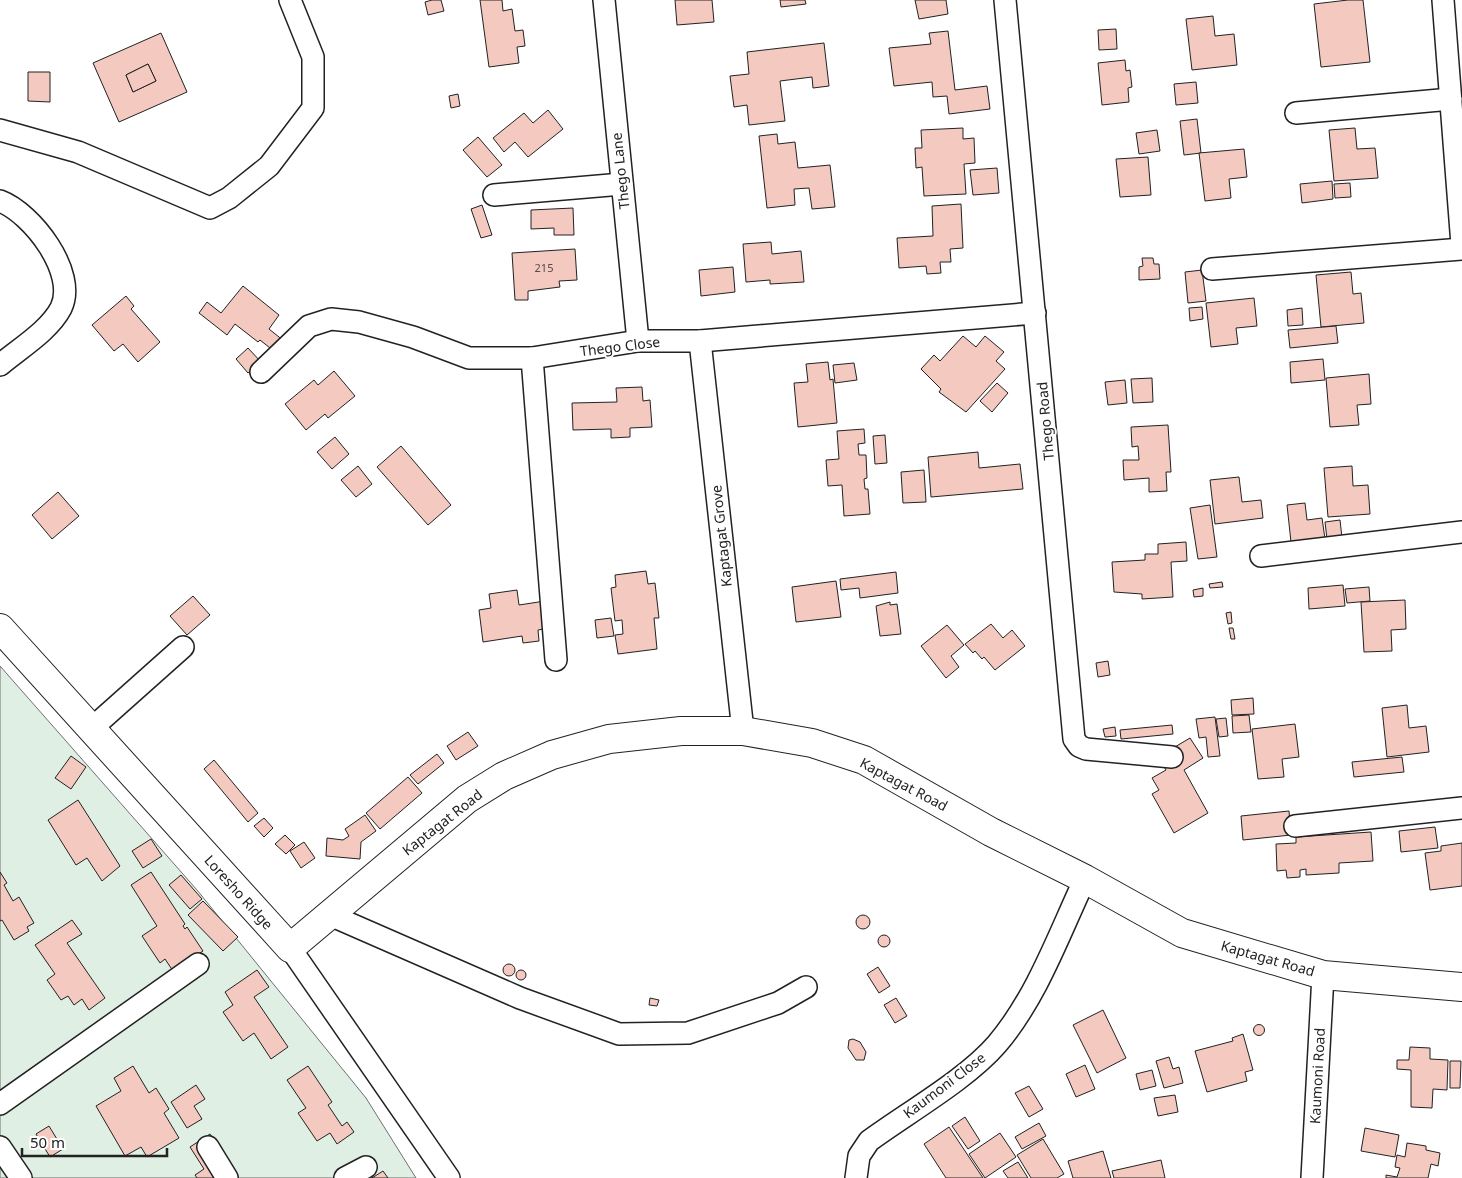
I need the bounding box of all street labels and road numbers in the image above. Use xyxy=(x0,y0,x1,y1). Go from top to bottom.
street label: Thego Lane xyxy=(607,132,633,210)
street label: Thego Close xyxy=(579,332,661,360)
street label: Thego Road xyxy=(1032,381,1058,461)
street label: Kaptagat Grove xyxy=(706,484,736,588)
street label: Kaptagat Road xyxy=(857,753,951,815)
street label: Kaptagat Road xyxy=(398,785,486,859)
street label: Loresho Ridge xyxy=(200,851,278,933)
street label: Kaptagat Road xyxy=(1219,936,1317,980)
street label: Kaumoni Road xyxy=(1305,1027,1329,1125)
street label: Kaumoni Close xyxy=(899,1048,989,1122)

